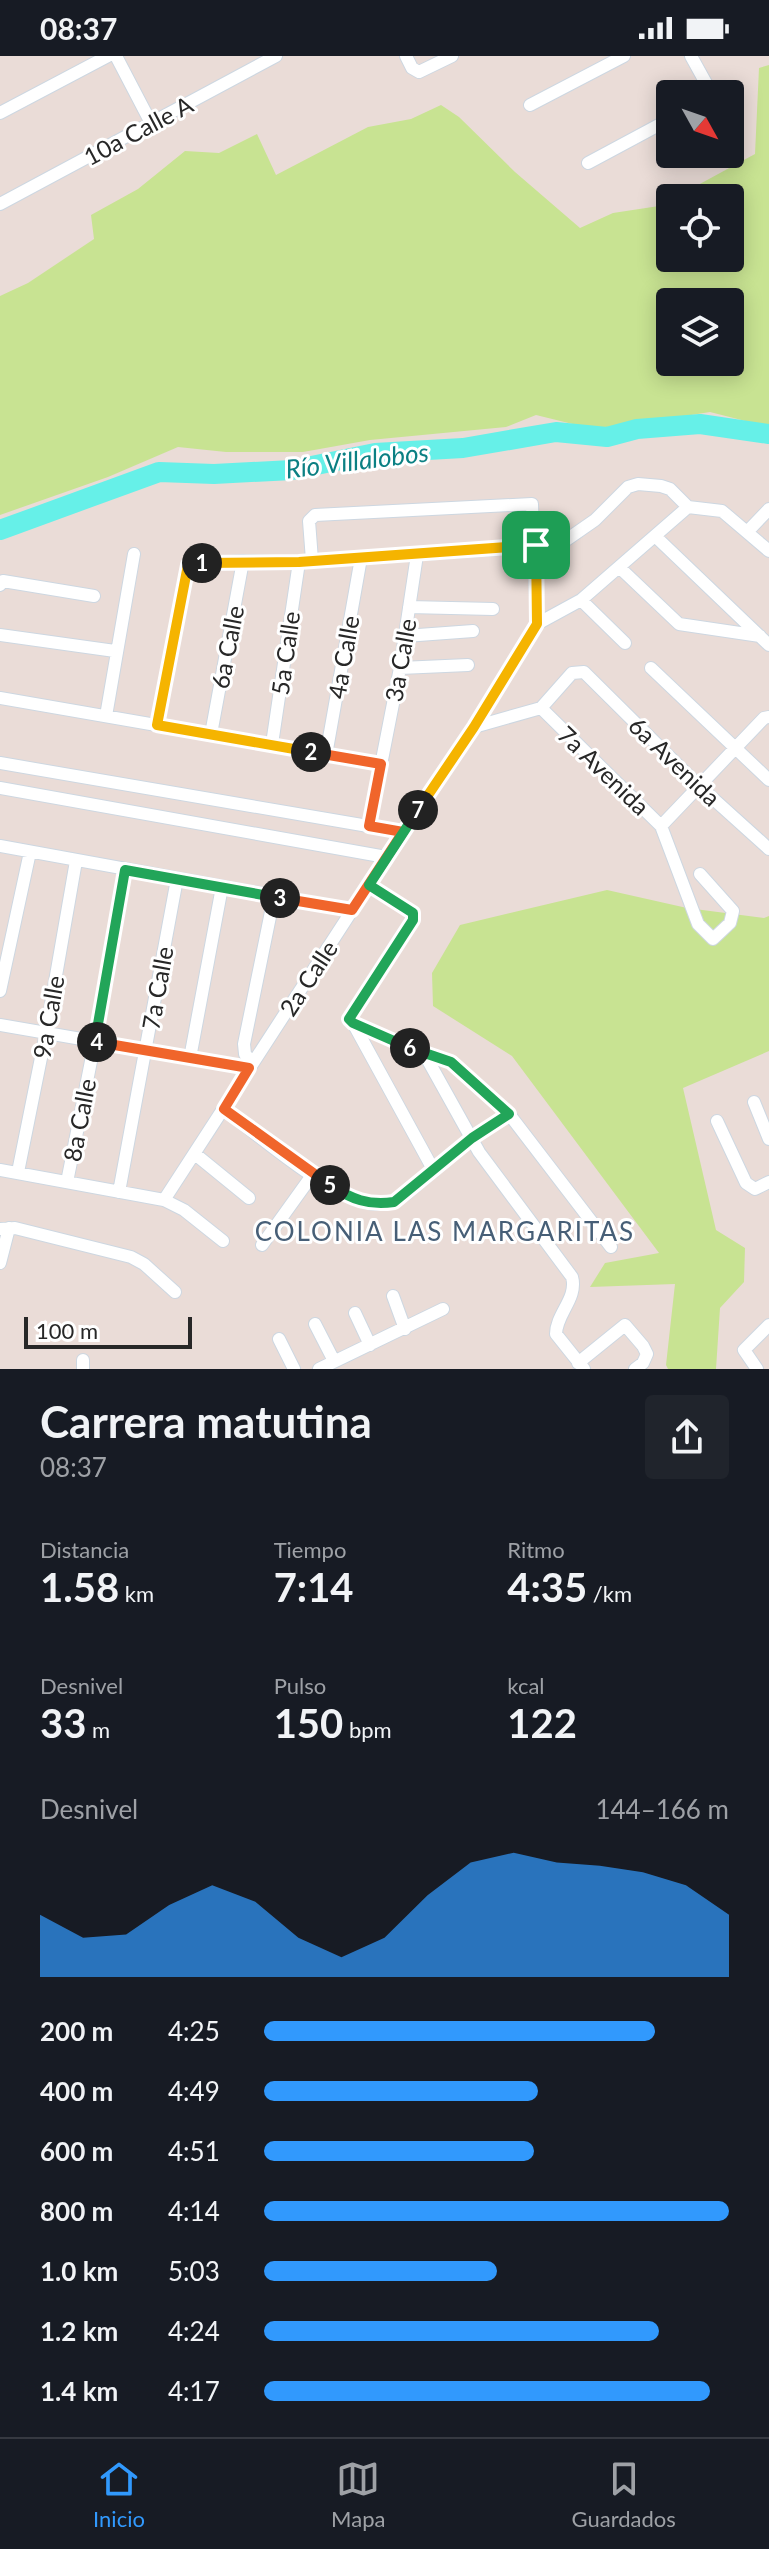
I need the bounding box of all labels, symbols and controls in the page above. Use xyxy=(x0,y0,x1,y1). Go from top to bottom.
text: 08:37 xyxy=(40,10,117,46)
north arrow xyxy=(656,80,744,168)
map controls xyxy=(656,80,744,376)
street label: 10a Calle A xyxy=(78,89,198,171)
button: locate xyxy=(656,184,744,272)
button: layers xyxy=(656,288,744,376)
water label: Río Villalobos xyxy=(284,435,430,485)
pin xyxy=(502,511,570,579)
icon: arrive xyxy=(514,523,558,567)
pin: 1 xyxy=(182,543,222,583)
text: 1 xyxy=(196,549,208,576)
street label: 6a Calle xyxy=(205,603,249,691)
street label: 5a Calle xyxy=(265,609,305,697)
street label: 4a Calle xyxy=(321,613,365,701)
street label: 3a Calle xyxy=(378,616,422,704)
street label: 6a Avenida xyxy=(623,710,727,812)
street label: 7a Avenida xyxy=(552,719,656,821)
pin: 2 xyxy=(291,732,331,772)
text: 2 xyxy=(305,738,317,765)
pin: 7 xyxy=(398,790,438,830)
text: 7 xyxy=(412,796,424,823)
pin: 3 xyxy=(260,878,300,918)
text: 3 xyxy=(274,884,286,911)
street label: 2a Calle xyxy=(273,935,343,1021)
street label: 7a Calle xyxy=(135,944,179,1032)
street label: 9a Calle xyxy=(26,973,70,1061)
pin: 4 xyxy=(77,1022,117,1062)
text: 4 xyxy=(91,1028,103,1055)
pin: 6 xyxy=(390,1028,430,1068)
text: 6 xyxy=(404,1034,416,1061)
street label: 8a Calle xyxy=(57,1076,101,1164)
pin: 5 xyxy=(310,1165,350,1205)
text: 5 xyxy=(324,1171,336,1198)
district label: COLONIA LAS MARGARITAS xyxy=(255,1215,635,1247)
scale bar xyxy=(24,1313,192,1349)
text: 100 m xyxy=(36,1317,98,1344)
text: Carrera matutina xyxy=(40,1395,372,1447)
button: share xyxy=(645,1395,729,1479)
text: 08:37 xyxy=(40,1451,107,1483)
text: Distancia xyxy=(40,1536,129,1563)
text: Tiempo xyxy=(274,1536,346,1563)
text: Ritmo xyxy=(507,1536,565,1563)
text: 1.58 xyxy=(40,1563,119,1611)
text: 7:14 xyxy=(274,1563,354,1611)
text: 4:35 xyxy=(507,1563,587,1611)
text: km xyxy=(119,1580,154,1607)
text: /km xyxy=(587,1580,632,1607)
text: Desnivel xyxy=(40,1672,123,1699)
text: Pulso xyxy=(274,1672,326,1699)
text: kcal xyxy=(507,1672,545,1699)
text: 33 xyxy=(40,1699,86,1747)
text: 150 xyxy=(274,1699,343,1747)
text: 122 xyxy=(507,1699,577,1747)
text: m xyxy=(86,1716,110,1743)
text: bpm xyxy=(343,1716,392,1743)
text: Desnivel xyxy=(40,1793,138,1825)
text: 144–166 m xyxy=(595,1793,729,1825)
text: 200 m xyxy=(40,2015,113,2047)
text: 4:25 xyxy=(168,2015,220,2047)
text: 400 m xyxy=(40,2075,113,2107)
text: 4:49 xyxy=(168,2075,220,2107)
text: 600 m xyxy=(40,2135,113,2167)
text: 4:51 xyxy=(168,2135,220,2167)
text: 800 m xyxy=(40,2195,113,2227)
text: 4:14 xyxy=(168,2195,220,2227)
text: 1.0 km xyxy=(40,2255,118,2287)
text: 5:03 xyxy=(168,2255,220,2287)
text: 1.2 km xyxy=(40,2315,118,2347)
text: 4:24 xyxy=(168,2315,220,2347)
text: 1.4 km xyxy=(40,2375,118,2407)
text: 4:17 xyxy=(168,2375,220,2407)
tab: Inicio xyxy=(93,2457,145,2532)
tab: Mapa xyxy=(331,2457,385,2532)
tab: Guardados xyxy=(572,2457,676,2532)

